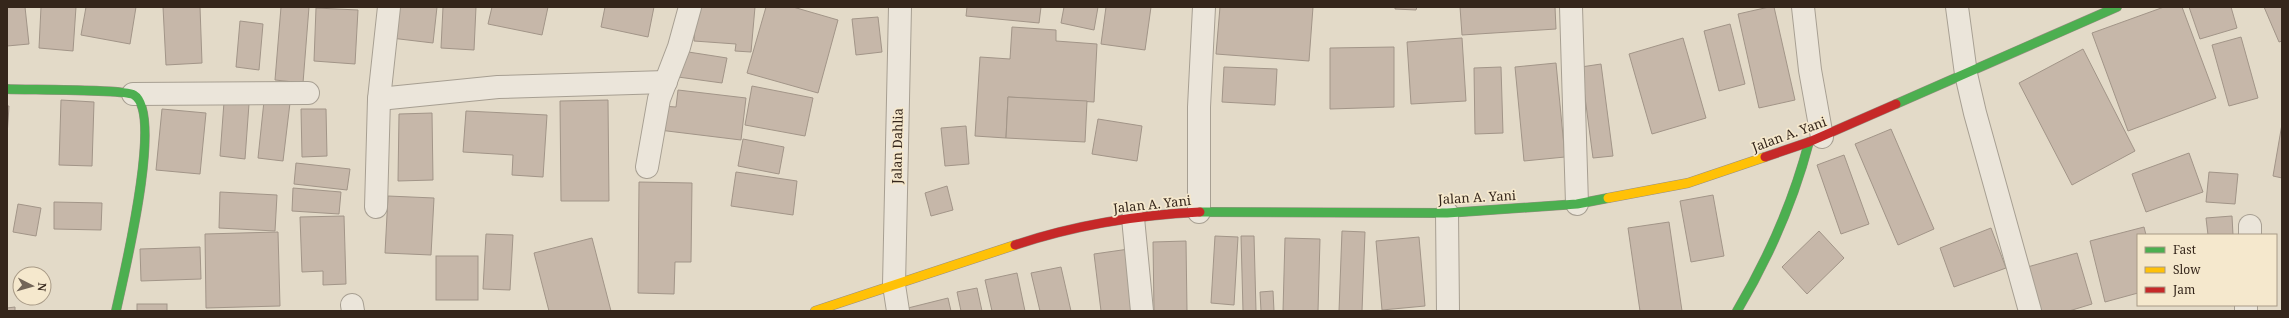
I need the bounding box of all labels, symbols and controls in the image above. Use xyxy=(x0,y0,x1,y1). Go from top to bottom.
street label: Jalan Dahlia xyxy=(887,108,907,185)
street label: Jalan A. Yani xyxy=(1748,112,1829,156)
street label: Jalan A. Yani xyxy=(1437,186,1516,208)
street label: Jalan A. Yani xyxy=(1111,191,1192,217)
legend xyxy=(2137,234,2277,306)
text: Fast xyxy=(2173,241,2196,258)
text: Slow xyxy=(2173,261,2201,278)
north arrow xyxy=(12,266,52,306)
text: Jam xyxy=(2172,281,2195,298)
text: N xyxy=(34,282,50,293)

